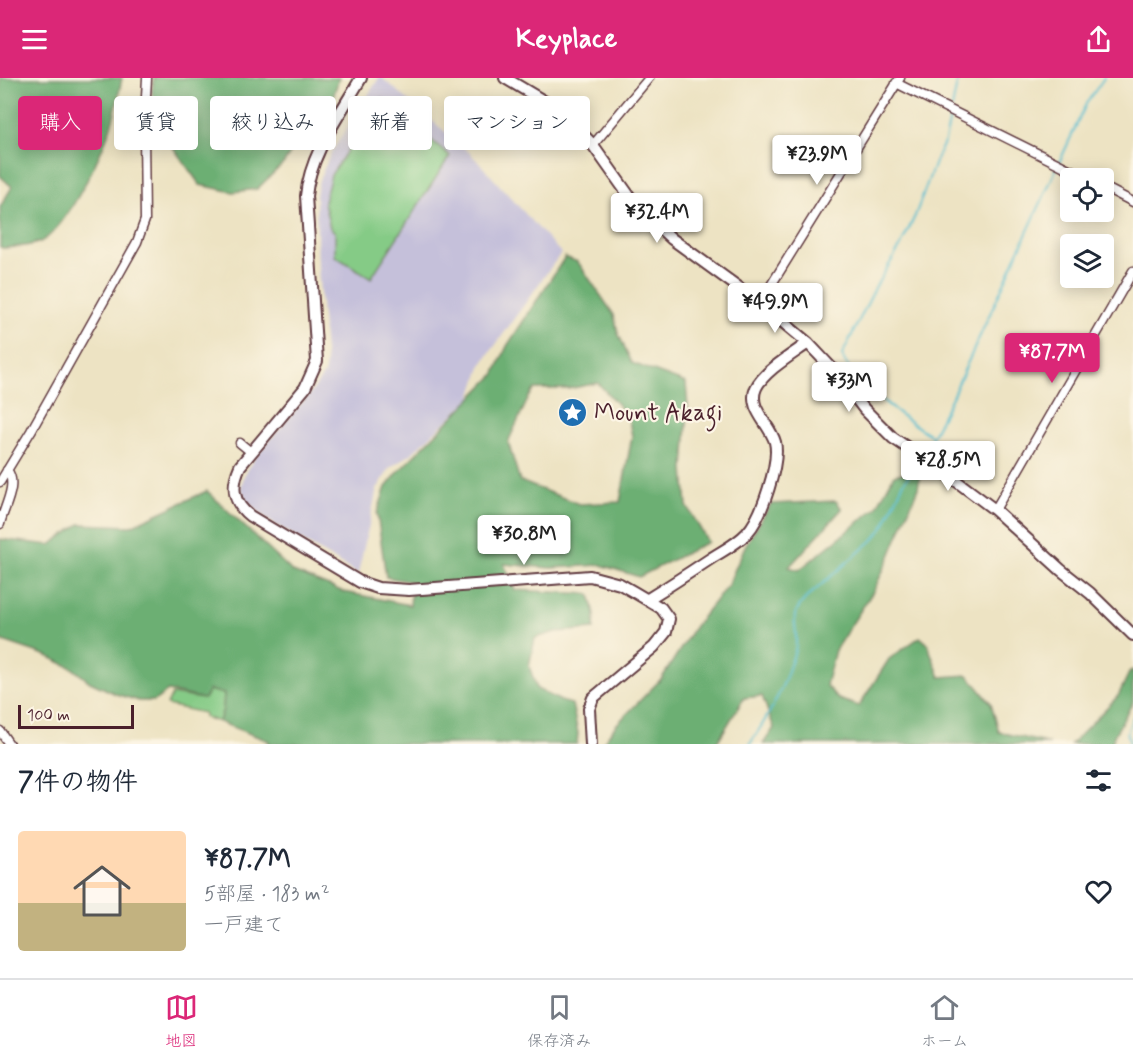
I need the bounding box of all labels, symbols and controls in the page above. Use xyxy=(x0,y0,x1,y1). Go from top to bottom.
text: Keyplace xyxy=(516,22,617,57)
icon: menu xyxy=(18,23,51,56)
icon: share xyxy=(1082,23,1115,56)
chip: 購入 xyxy=(18,96,102,150)
chip: 賃貸 xyxy=(114,96,198,150)
chip: 絞り込み xyxy=(210,96,336,150)
chip: 新着 xyxy=(348,96,432,150)
chip: マンション xyxy=(444,96,590,150)
pin: ¥23.9M xyxy=(768,135,866,186)
text: ¥23.9M xyxy=(786,141,848,168)
map controls xyxy=(1060,168,1114,288)
button: locate xyxy=(1060,168,1114,222)
pin: ¥32.4M xyxy=(608,193,706,244)
text: ¥32.4M xyxy=(625,199,689,226)
button: layers xyxy=(1060,234,1114,288)
pin: ¥49.9M xyxy=(726,283,824,334)
text: ¥49.9M xyxy=(742,289,808,316)
pin: ¥87.7M xyxy=(1003,333,1101,384)
text: ¥87.7M xyxy=(1019,339,1085,366)
pin: ¥33M xyxy=(813,362,885,413)
text: ¥33M xyxy=(826,368,872,395)
place icon: Mount Akagi xyxy=(557,396,589,428)
place label: Mount Akagi xyxy=(594,398,722,432)
pin: ¥28.5M xyxy=(899,441,997,492)
text: ¥28.5M xyxy=(915,447,981,474)
pin: ¥30.8M xyxy=(475,515,573,566)
text: ¥30.8M xyxy=(492,521,557,548)
scale bar xyxy=(18,702,134,730)
text: 100 m xyxy=(27,705,70,726)
icon: filters xyxy=(1082,764,1115,797)
text: 7件の物件 xyxy=(18,766,138,800)
text: ¥87.7M xyxy=(204,843,291,877)
icon: home xyxy=(66,855,138,927)
icon: heart xyxy=(1082,875,1115,908)
text: 5部屋 · 183 m² xyxy=(204,881,330,908)
text: 一戸建て xyxy=(204,912,284,939)
tab: 地図 xyxy=(165,991,198,1052)
tab: 保存済み xyxy=(527,991,591,1052)
tab: ホーム xyxy=(921,991,968,1052)

